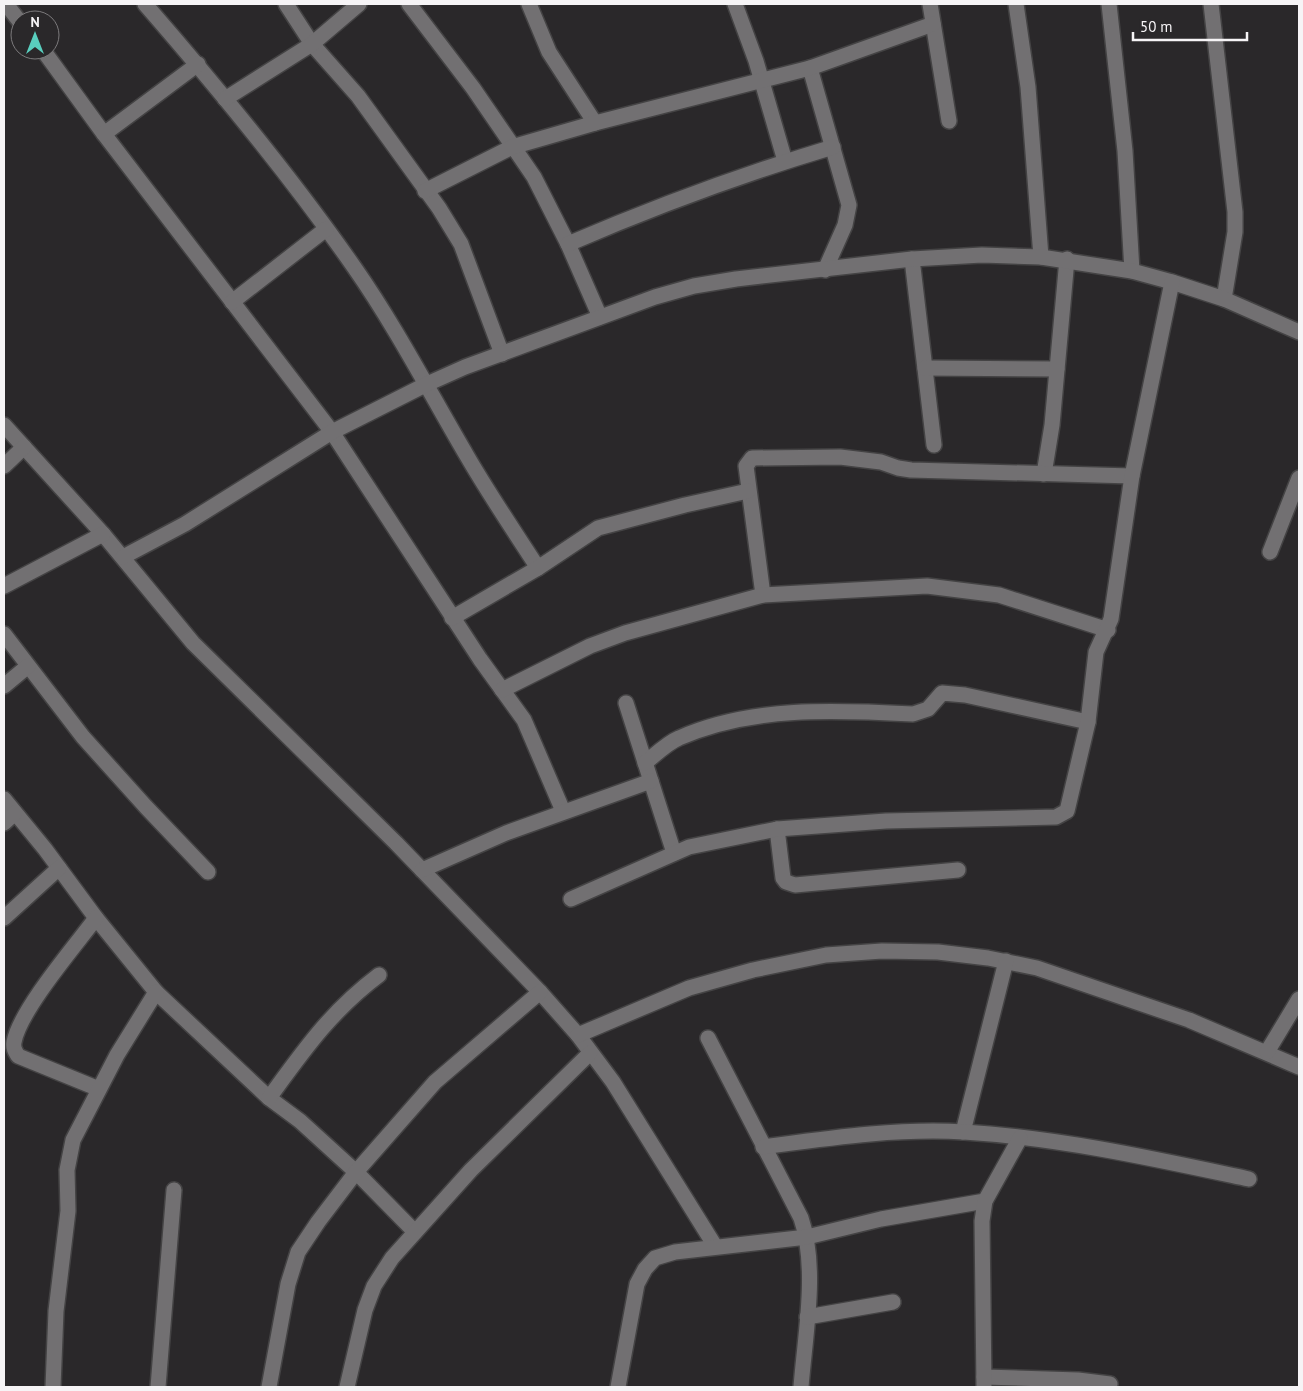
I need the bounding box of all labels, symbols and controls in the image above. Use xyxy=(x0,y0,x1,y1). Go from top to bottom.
north arrow xyxy=(10,10,60,60)
scale bar xyxy=(1133,10,1247,42)
text: N xyxy=(30,13,40,31)
text: 50 m xyxy=(1140,17,1173,36)

